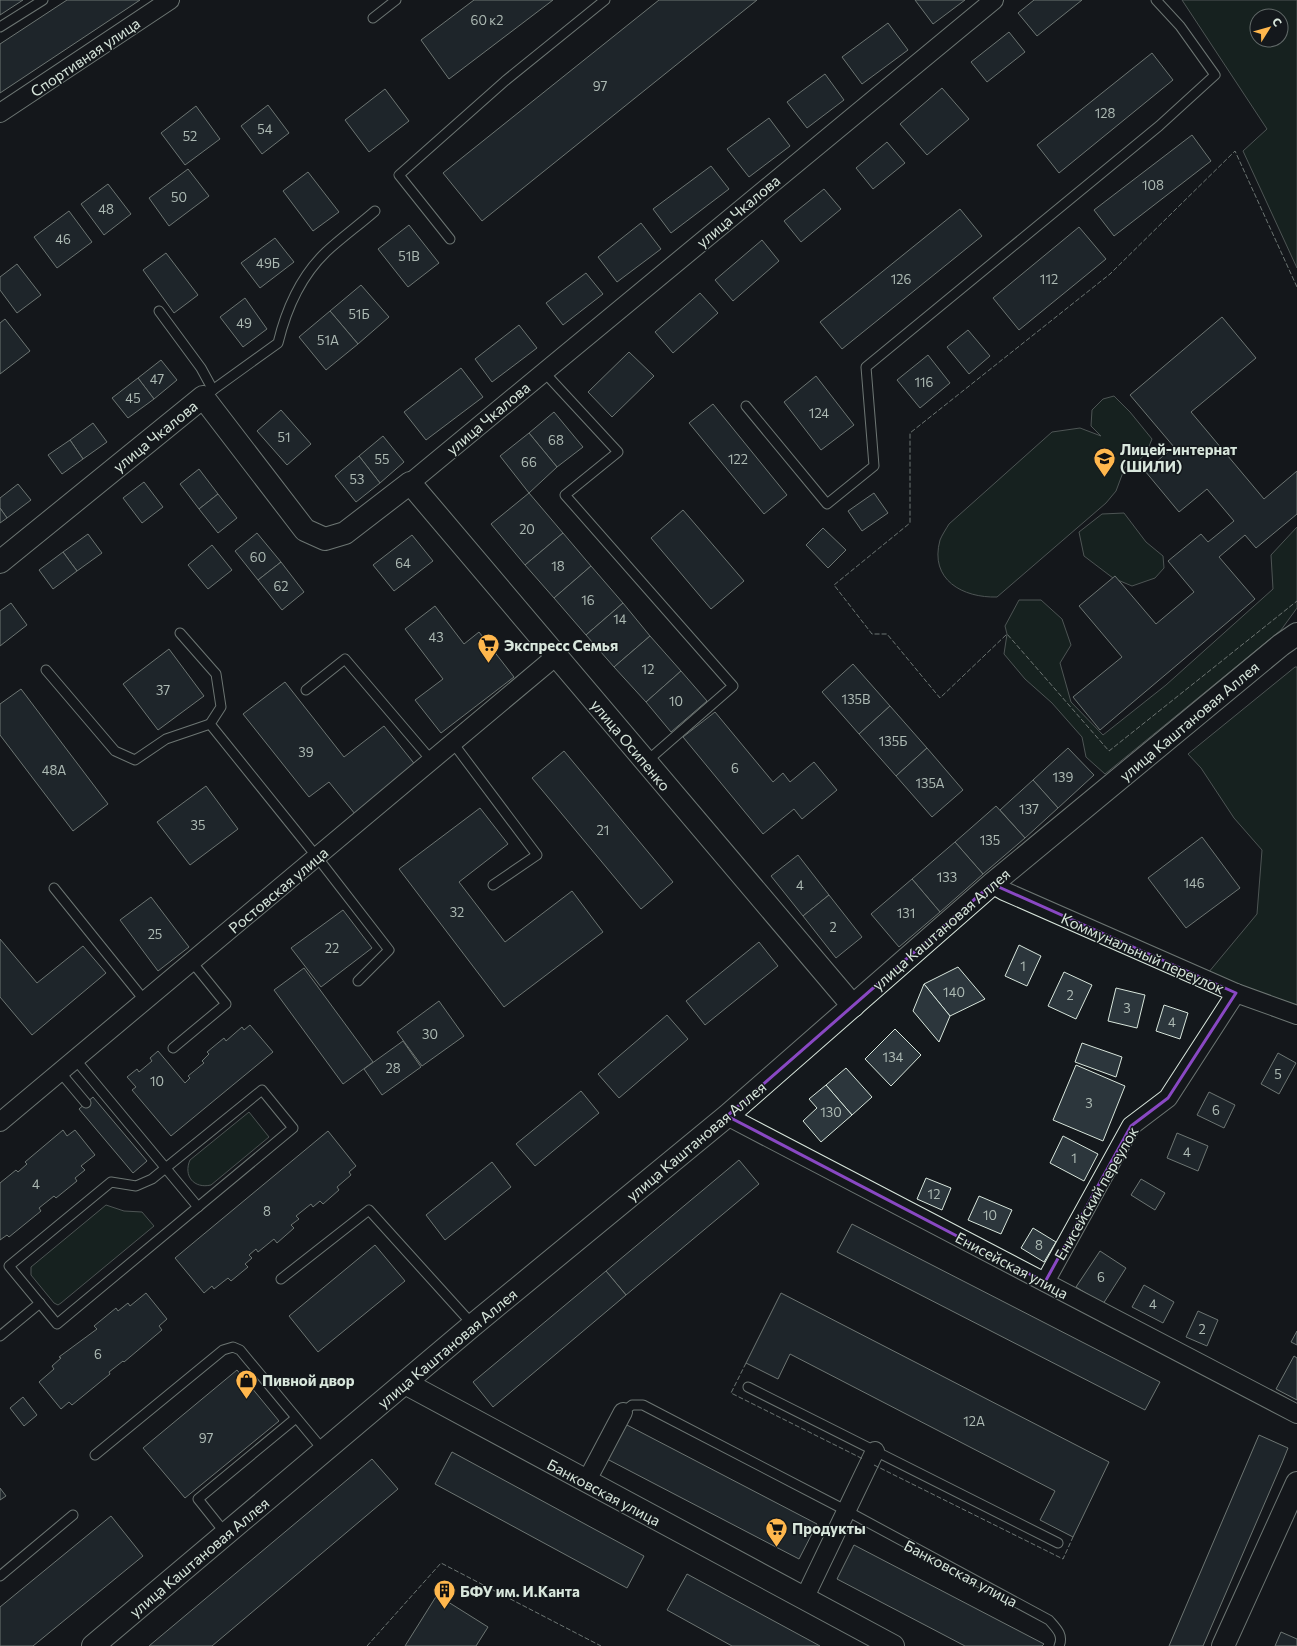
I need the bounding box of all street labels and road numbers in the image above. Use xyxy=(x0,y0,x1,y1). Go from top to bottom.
street label: Спортивная улица xyxy=(27,14,143,100)
street label: улица Чкалова xyxy=(693,171,783,251)
street label: улица Чкалова xyxy=(443,378,533,458)
street label: улица Чкалова xyxy=(109,397,201,475)
street label: улица Каштановая Аллея xyxy=(1116,657,1262,785)
street label: улица Осипенко xyxy=(588,696,674,794)
street label: Ростовская улица xyxy=(225,843,331,937)
street label: улица Каштановая Аллея xyxy=(868,864,1014,994)
street label: Коммунальный переулок xyxy=(1059,909,1227,997)
street label: улица Каштановая Аллея xyxy=(623,1077,769,1205)
street label: Енисейский переулок xyxy=(1050,1123,1142,1263)
street label: Енисейская улица xyxy=(953,1228,1071,1302)
street label: улица Каштановая Аллея xyxy=(374,1284,520,1412)
street label: Банковская улица xyxy=(544,1455,664,1529)
street label: улица Каштановая Аллея xyxy=(126,1493,272,1621)
street label: Банковская улица xyxy=(901,1536,1021,1610)

